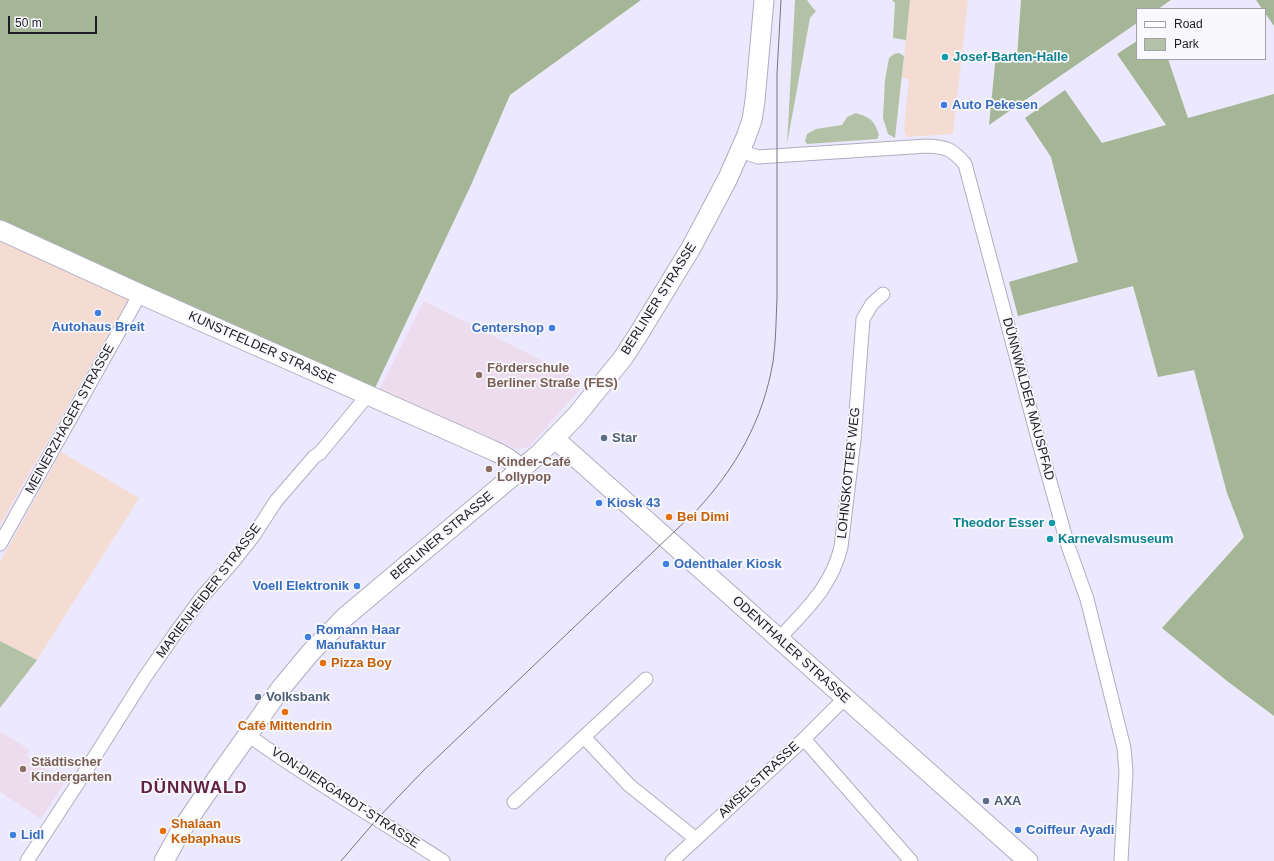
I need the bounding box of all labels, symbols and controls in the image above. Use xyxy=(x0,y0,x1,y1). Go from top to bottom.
scale bar xyxy=(10,8,99,34)
legend xyxy=(1136,8,1266,60)
text: 50 m xyxy=(15,16,42,30)
text: Road xyxy=(1174,17,1203,31)
text: Park xyxy=(1174,37,1199,51)
place label: Josef-Barten-Halle xyxy=(953,49,1068,65)
marker: Josef-Barten-Halle xyxy=(940,52,950,62)
place label: Auto Pekesen xyxy=(952,97,1038,113)
marker: Auto Pekesen xyxy=(939,100,949,110)
street label: BERLINER STRASSE xyxy=(618,240,700,358)
marker: Autohaus Breit xyxy=(93,308,103,318)
street label: KUNSTFELDER STRASSE xyxy=(186,308,338,388)
street label: DÜNNWALDER MAUSPFAD xyxy=(999,316,1057,482)
place label: Autohaus Breit xyxy=(51,319,145,335)
place label: Centershop xyxy=(472,320,544,336)
marker: Centershop xyxy=(547,323,557,333)
street label: MEINERZHAGER STRASSE xyxy=(22,341,118,497)
place label: Förderschule Berliner Straße (FES) xyxy=(487,360,618,391)
marker: Förderschule Berliner Straße (FES) xyxy=(474,370,484,380)
street label: LOHNSKOTTER WEG xyxy=(834,406,864,540)
place label: Star xyxy=(612,430,637,446)
marker: Star xyxy=(599,433,609,443)
place label: Kinder-Café Lollypop xyxy=(497,454,571,485)
marker: Kinder-Café Lollypop xyxy=(484,464,494,474)
street label: BERLINER STRASSE xyxy=(387,488,497,584)
place label: Kiosk 43 xyxy=(607,495,660,511)
marker: Kiosk 43 xyxy=(594,498,604,508)
place label: Bei Dimi xyxy=(677,509,729,525)
marker: Bei Dimi xyxy=(664,512,674,522)
place label: Theodor Esser xyxy=(953,515,1044,531)
marker: Theodor Esser xyxy=(1047,518,1057,528)
street label: MARIENHEIDER STRASSE xyxy=(153,521,265,661)
place label: Karnevalsmuseum xyxy=(1058,531,1174,547)
marker: Karnevalsmuseum xyxy=(1045,534,1055,544)
place label: Odenthaler Kiosk xyxy=(674,556,782,572)
marker: Odenthaler Kiosk xyxy=(661,559,671,569)
place label: Voell Elektronik xyxy=(252,578,349,594)
marker: Voell Elektronik xyxy=(352,581,362,591)
street label: ODENTHALER STRASSE xyxy=(729,593,853,707)
place label: Romann Haar Manufaktur xyxy=(316,622,401,653)
marker: Romann Haar Manufaktur xyxy=(303,632,313,642)
place label: Pizza Boy xyxy=(331,655,392,671)
marker: Pizza Boy xyxy=(318,658,328,668)
place label: Volksbank xyxy=(266,689,330,705)
marker: Volksbank xyxy=(253,692,263,702)
marker: Café Mittendrin xyxy=(280,707,290,717)
place label: Café Mittendrin xyxy=(238,718,332,734)
street label: AMSELSTRASSE xyxy=(715,739,803,821)
street label: VON-DIERGARDT-STRASSE xyxy=(268,744,422,852)
place label: Städtischer Kindergarten xyxy=(31,754,112,785)
marker: Städtischer Kindergarten xyxy=(18,764,28,774)
district label: DÜNNWALD xyxy=(140,778,248,798)
place label: AXA xyxy=(994,793,1021,809)
marker: AXA xyxy=(981,796,991,806)
place label: Shalaan Kebaphaus xyxy=(171,816,241,847)
place label: Coiffeur Ayadi xyxy=(1026,822,1114,838)
marker: Coiffeur Ayadi xyxy=(1013,825,1023,835)
marker: Shalaan Kebaphaus xyxy=(158,826,168,836)
place label: Lidl xyxy=(21,827,44,843)
marker: Lidl xyxy=(8,830,18,840)

